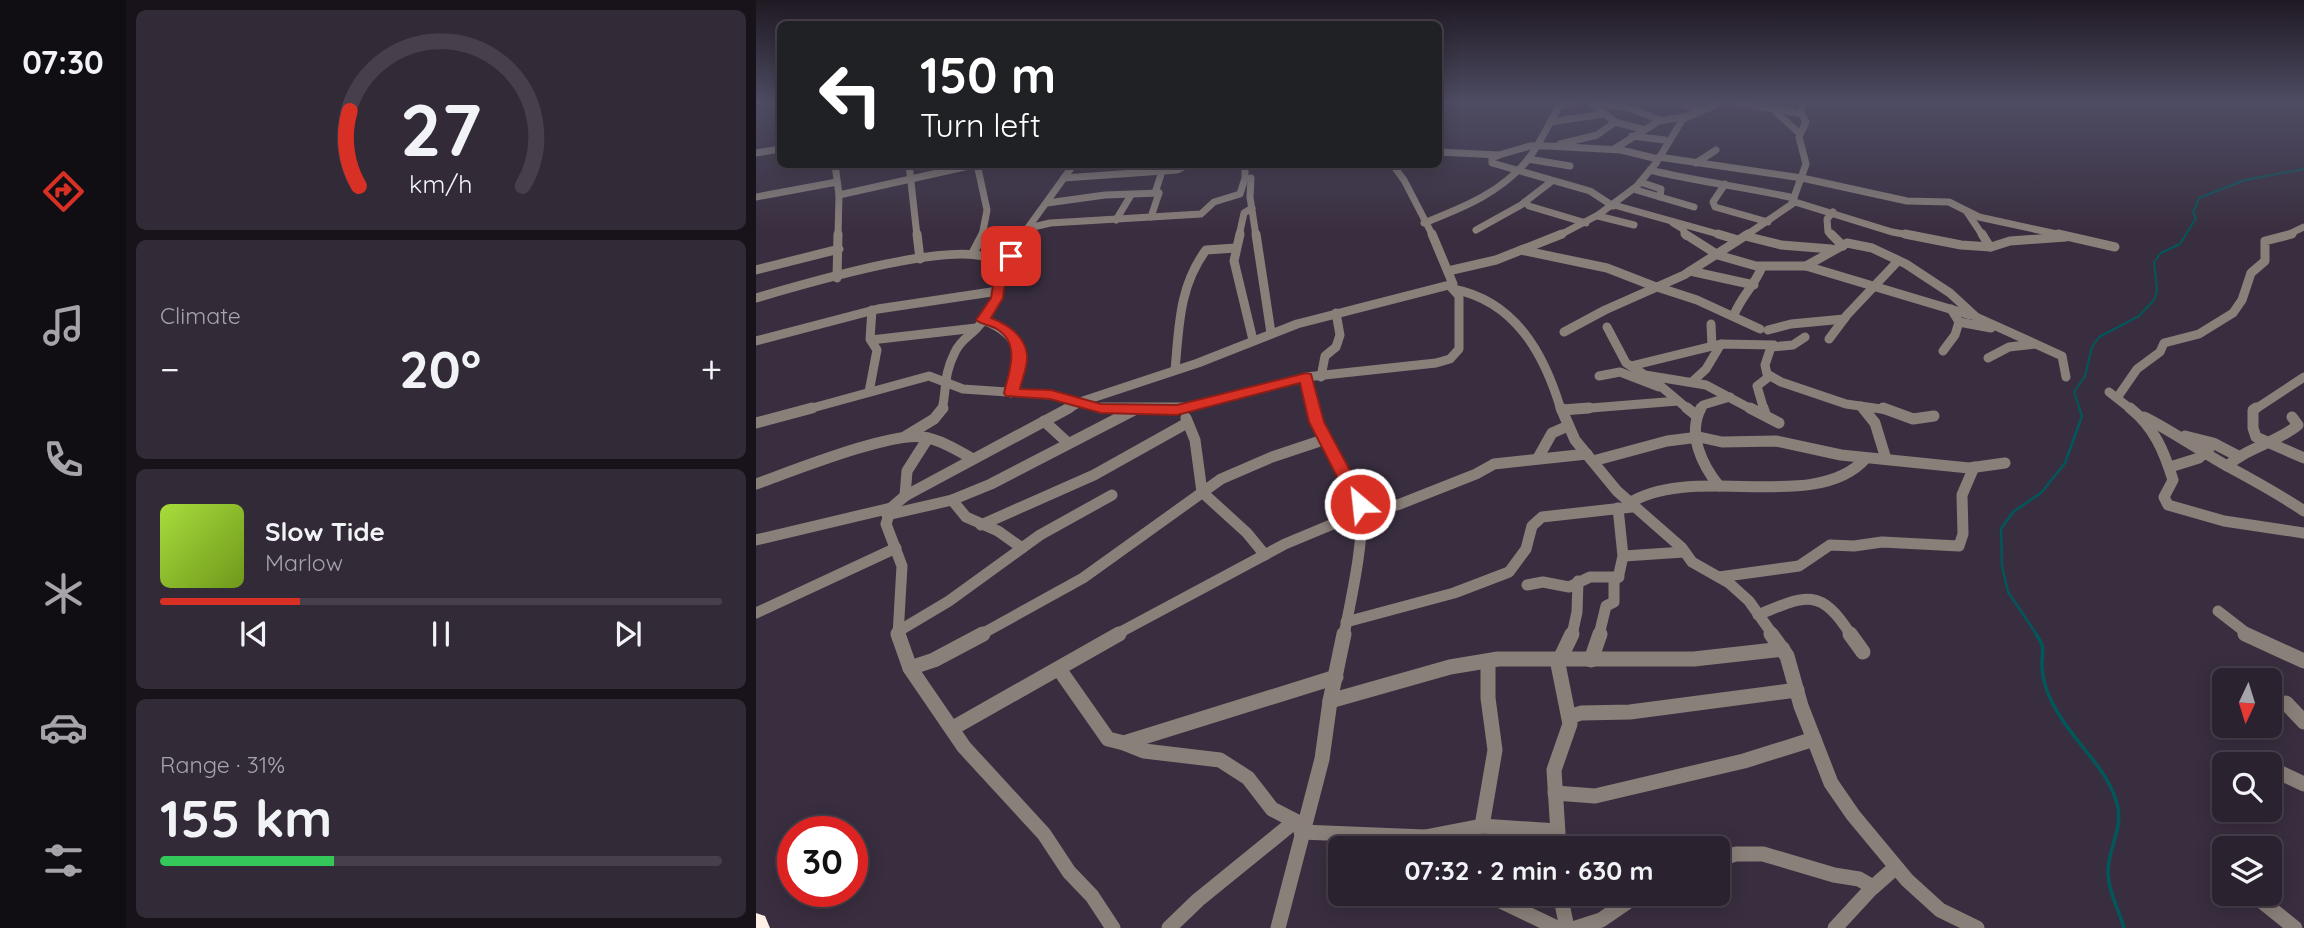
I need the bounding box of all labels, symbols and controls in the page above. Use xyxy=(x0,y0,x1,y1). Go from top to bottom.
text: 07:30 xyxy=(22,42,104,82)
text: 150 m xyxy=(920,44,1056,105)
icon: left xyxy=(805,49,896,140)
text: 27 xyxy=(400,83,482,174)
text: Turn left xyxy=(920,105,1041,145)
icon: directions xyxy=(39,167,88,216)
text: km/h xyxy=(409,168,473,199)
pin xyxy=(981,226,1041,286)
icon: arrive xyxy=(992,237,1030,275)
icon: music xyxy=(39,301,88,350)
text: Climate xyxy=(160,301,241,330)
text: 20° xyxy=(399,336,481,401)
text: − xyxy=(160,345,180,393)
text: + xyxy=(701,345,722,393)
icon: phone xyxy=(39,435,88,484)
position arrow xyxy=(1323,467,1397,541)
text: Slow Tide xyxy=(265,515,385,548)
text: Marlow xyxy=(265,548,343,577)
icon: climate xyxy=(39,569,88,618)
icon: previous xyxy=(235,615,273,653)
icon: pause xyxy=(422,615,460,653)
icon: next xyxy=(609,615,647,653)
north arrow xyxy=(2212,668,2282,738)
map controls xyxy=(2212,668,2282,906)
icon: car xyxy=(39,703,88,752)
text: Range · 31% xyxy=(160,750,285,779)
button: search xyxy=(2212,752,2282,822)
text: 155 km xyxy=(160,785,332,850)
speed limit sign: 30 xyxy=(777,816,868,907)
icon: filters xyxy=(39,836,88,885)
button: layers xyxy=(2212,836,2282,906)
text: 07:32 · 2 min · 630 m xyxy=(1405,854,1653,887)

